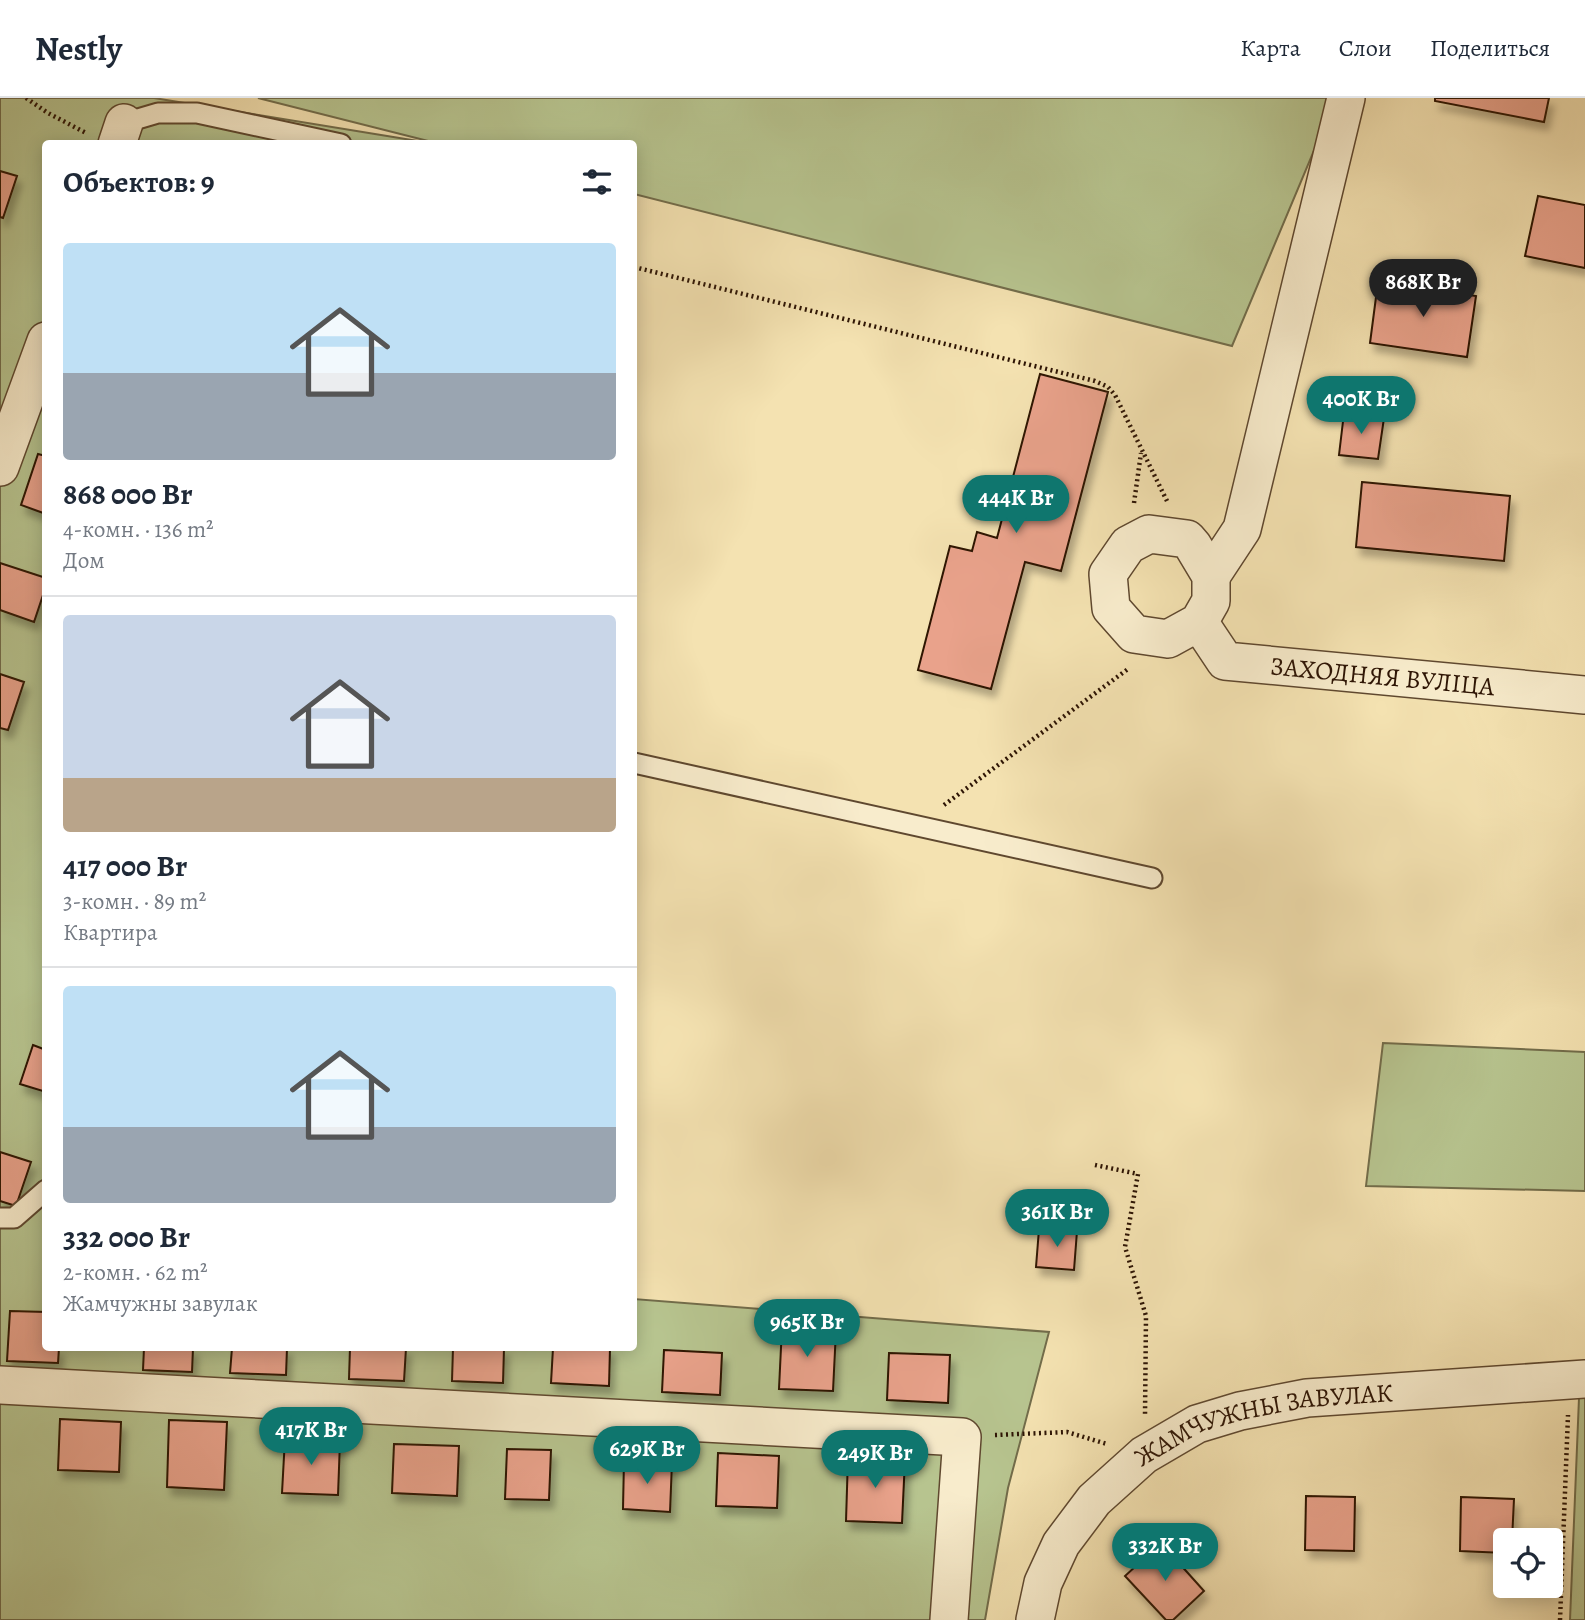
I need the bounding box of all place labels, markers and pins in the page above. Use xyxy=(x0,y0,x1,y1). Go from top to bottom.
pin: 868K Br xyxy=(1358,260,1488,319)
pin: 400K Br xyxy=(1296,376,1426,436)
pin: 444K Br xyxy=(951,476,1081,535)
pin: 361K Br xyxy=(992,1190,1122,1249)
pin: 965K Br xyxy=(742,1300,872,1359)
pin: 417K Br xyxy=(246,1408,376,1467)
pin: 629K Br xyxy=(582,1426,712,1486)
pin: 249K Br xyxy=(810,1430,940,1490)
pin: 332K Br xyxy=(1100,1524,1230,1583)

